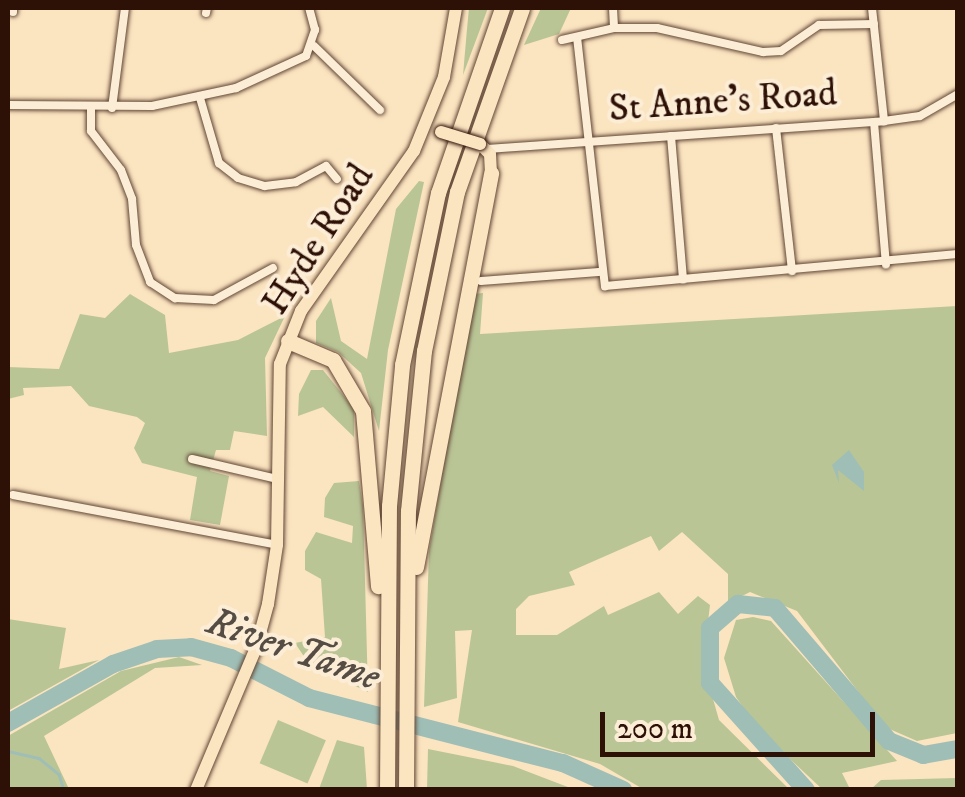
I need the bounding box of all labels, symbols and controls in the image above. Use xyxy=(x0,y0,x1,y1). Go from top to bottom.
street label: St Anne's Road xyxy=(607,71,839,133)
street label: Hyde Road xyxy=(253,156,385,324)
water label: River Tame xyxy=(200,598,386,702)
scale bar xyxy=(605,692,880,754)
text: 200 m xyxy=(617,711,693,748)

